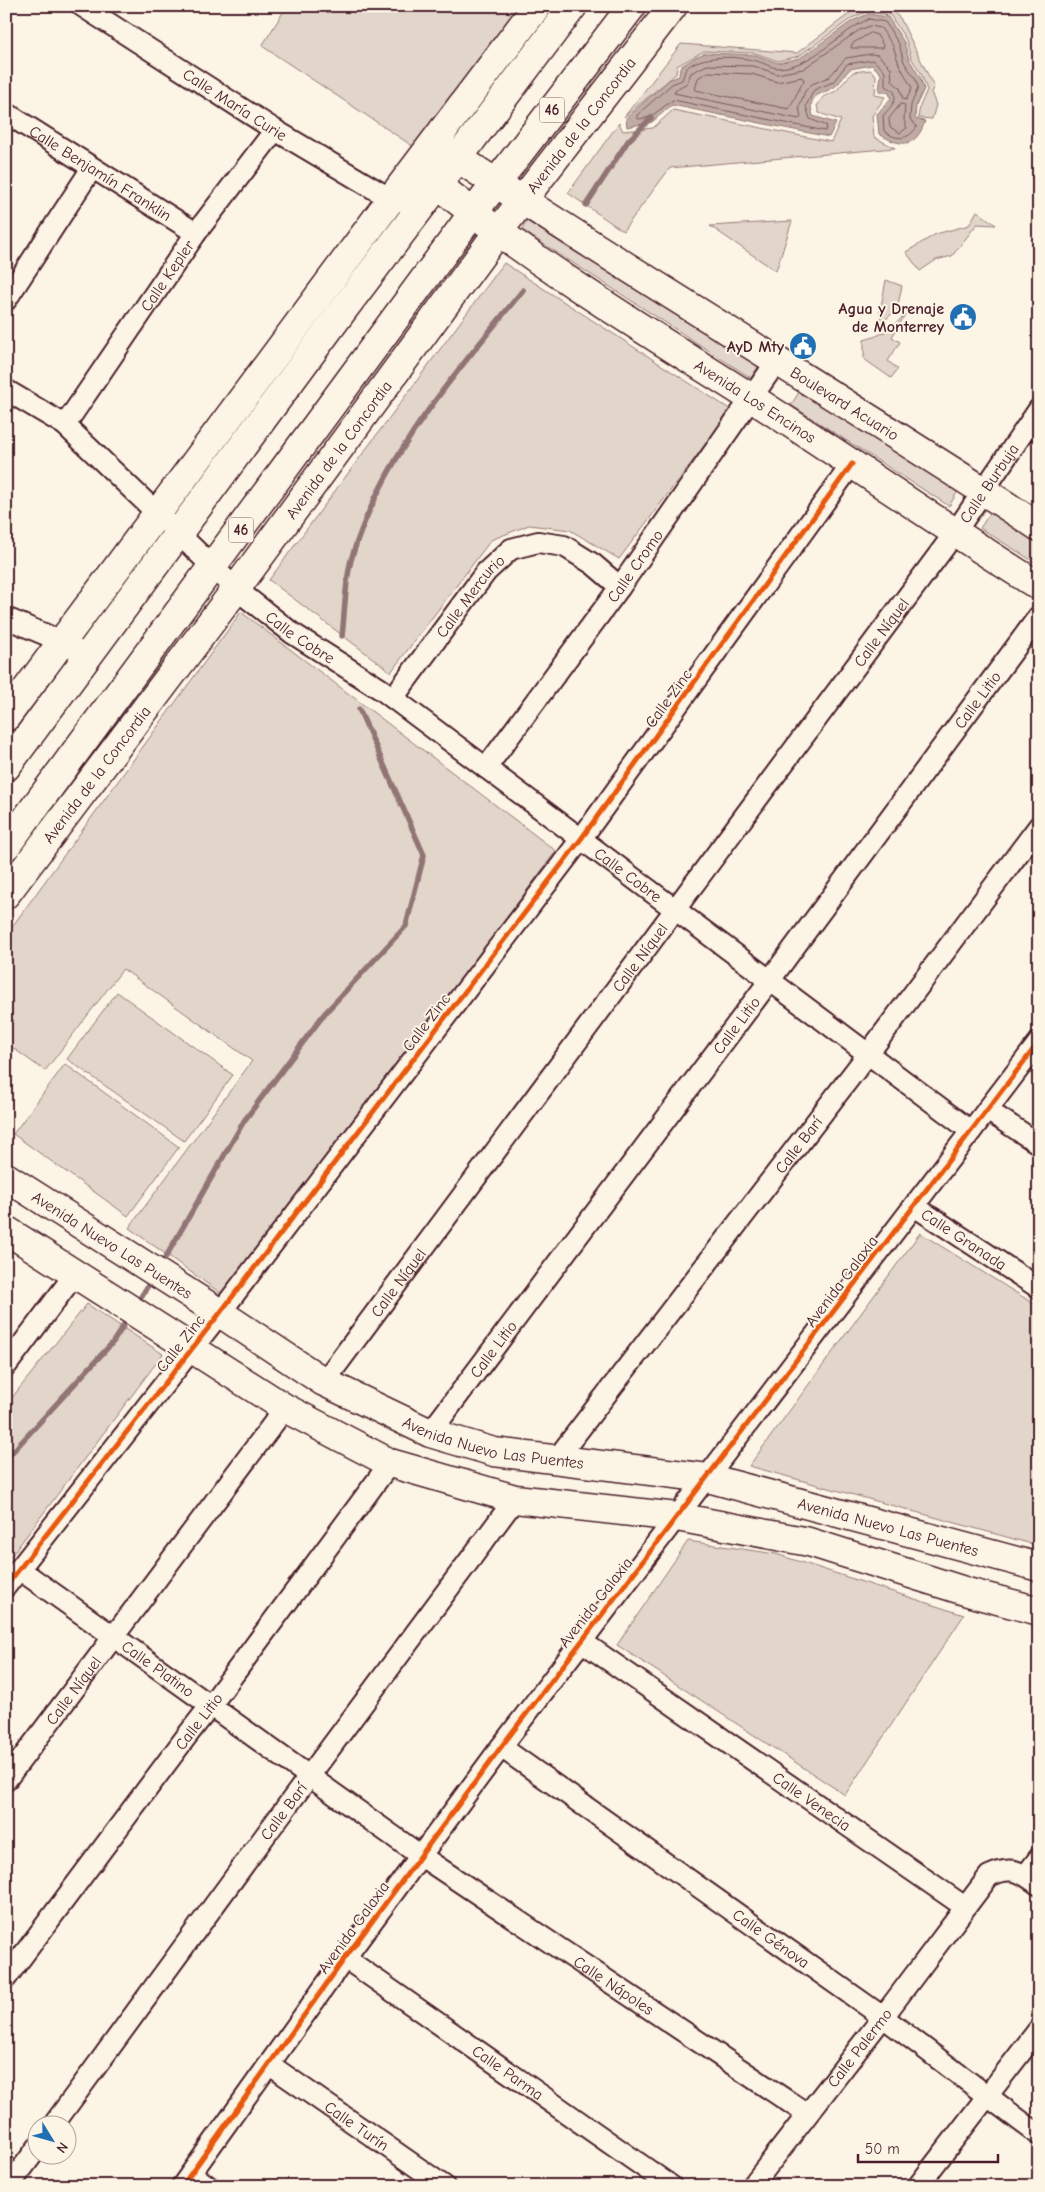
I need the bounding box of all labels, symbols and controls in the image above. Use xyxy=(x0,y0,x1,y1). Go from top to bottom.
street label: Avenida de la Concordia xyxy=(523,54,640,197)
street label: Calle María Curie xyxy=(179,65,290,145)
road number: 46 xyxy=(540,98,564,122)
street label: Calle Benjamín Franklin xyxy=(26,122,175,225)
street label: Calle Kepler xyxy=(137,237,199,315)
place label: Agua y Drenaje de Monterrey xyxy=(839,300,945,336)
public building icon: Agua y Drenaje de Monterrey xyxy=(948,302,978,332)
public building icon: AyD Mty xyxy=(788,331,818,361)
place label: AyD Mty xyxy=(727,338,785,356)
street label: Avenida Los Encinos xyxy=(691,356,819,447)
street label: Boulevard Acuario xyxy=(787,363,902,445)
street label: Avenida de la Concordia xyxy=(283,378,396,523)
street label: Calle Burbuja xyxy=(956,441,1023,527)
road number: 46 xyxy=(228,518,254,542)
street label: Calle Cromo xyxy=(604,527,667,606)
street label: Calle Mercurio xyxy=(433,552,509,641)
street label: Calle Níquel xyxy=(851,595,913,671)
street label: Calle Cobre xyxy=(262,608,338,668)
street label: Calle Zinc xyxy=(642,666,696,731)
street label: Calle Litio xyxy=(951,668,1005,732)
street label: Avenida de la Concordia xyxy=(40,703,155,847)
street label: Calle Cobre xyxy=(591,844,665,906)
street label: Calle Níquel xyxy=(609,920,672,996)
street label: Calle Zinc xyxy=(399,990,455,1055)
street label: Calle Litio xyxy=(710,994,764,1058)
street label: Calle Barí xyxy=(772,1113,827,1177)
street label: Avenida Nuevo Las Puentes xyxy=(28,1188,195,1303)
street label: Calle Granada xyxy=(918,1205,1010,1274)
street label: Avenida Galaxia xyxy=(802,1233,882,1331)
street label: Calle Níquel xyxy=(367,1245,430,1321)
street label: Calle Zinc xyxy=(153,1311,209,1376)
street label: Calle Litio xyxy=(467,1317,521,1382)
street label: Avenida Nuevo Las Puentes xyxy=(399,1413,585,1473)
street label: Avenida Nuevo Las Puentes xyxy=(796,1495,981,1560)
street label: Avenida Galaxia xyxy=(555,1554,636,1651)
street label: Calle Platino xyxy=(118,1637,197,1701)
street label: Calle Níquel xyxy=(43,1653,105,1729)
street label: Calle Litio xyxy=(172,1690,227,1754)
street label: Calle Venecia xyxy=(769,1769,854,1835)
street label: Calle Barí xyxy=(257,1779,311,1844)
street label: Avenida Galaxia xyxy=(314,1878,393,1977)
street label: Calle Génova xyxy=(729,1906,813,1972)
street label: Calle Nápoles xyxy=(570,1953,657,2019)
street label: Calle Palermo xyxy=(824,2005,896,2091)
street label: Calle Parma xyxy=(468,2042,547,2104)
street label: Calle Turín xyxy=(321,2098,392,2155)
north arrow xyxy=(28,2114,78,2164)
scale bar xyxy=(858,2132,998,2164)
text: N xyxy=(52,2139,72,2156)
text: 50 m xyxy=(865,2140,900,2158)

